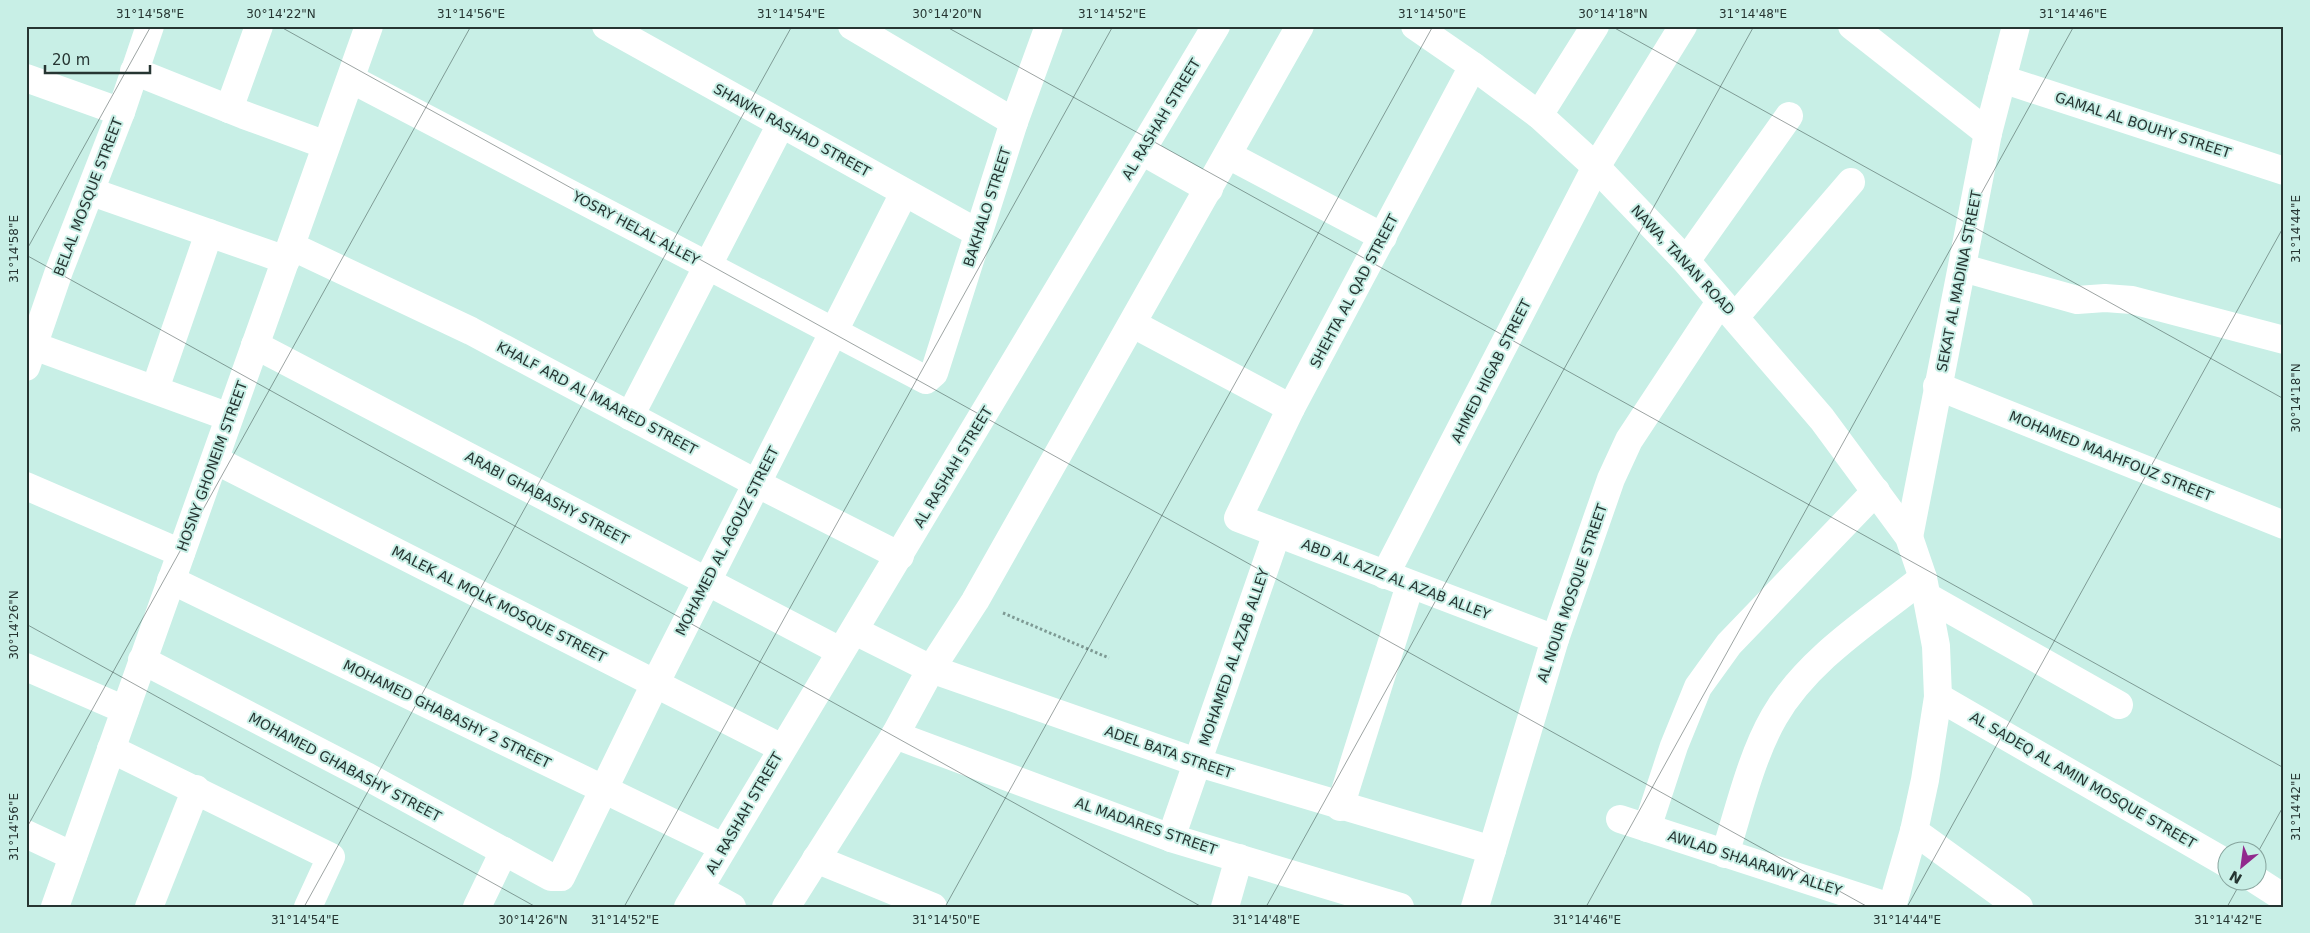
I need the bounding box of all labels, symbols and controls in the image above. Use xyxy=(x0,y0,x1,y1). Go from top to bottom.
text: 31°14'58"E xyxy=(116,7,184,21)
text: 30°14'22"N xyxy=(246,7,316,21)
text: 31°14'56"E xyxy=(437,7,505,21)
text: 31°14'54"E xyxy=(757,7,825,21)
text: 30°14'20"N xyxy=(912,7,982,21)
text: 31°14'52"E xyxy=(1078,7,1146,21)
text: 31°14'50"E xyxy=(1398,7,1466,21)
text: 30°14'18"N xyxy=(1578,7,1648,21)
text: 31°14'48"E xyxy=(1719,7,1787,21)
text: 31°14'46"E xyxy=(2039,7,2107,21)
scale bar xyxy=(45,42,150,74)
text: 20 m xyxy=(52,51,90,69)
street label: AL RASHAH STREET xyxy=(1119,55,1204,182)
street label: SHAWKI RASHAD STREET xyxy=(711,80,873,180)
street label: GAMAL AL BOUHY STREET xyxy=(2053,89,2233,161)
street label: BELAL MOSQUE STREET xyxy=(50,115,126,278)
street label: BAKHALO STREET xyxy=(960,145,1014,269)
street label: YOSRY HELAL ALLEY xyxy=(569,187,703,268)
street label: SEKAT AL MADINA STREET xyxy=(1934,189,1985,373)
text: 31°14'44"E xyxy=(2289,195,2303,263)
street label: NAWA, TANAN ROAD xyxy=(1628,202,1738,318)
street label: SHEHTA AL QAD STREET xyxy=(1307,211,1401,370)
text: 31°14'58"E xyxy=(7,215,21,283)
street label: AHMED HIGAB STREET xyxy=(1448,296,1534,445)
street label: KHALF ARD AL MAARED STREET xyxy=(494,338,700,458)
text: 30°14'18"N xyxy=(2289,363,2303,433)
street label: HOSNY GHONEIM STREET xyxy=(174,378,250,553)
street label: AL RASHAH STREET xyxy=(911,403,996,530)
street label: MOHAMED MAAHFOUZ STREET xyxy=(2007,408,2215,504)
street label: MOHAMED AL AGOUZ STREET xyxy=(672,443,782,638)
street label: ARABI GHABASHY STREET xyxy=(463,448,632,548)
street label: AL NOUR MOSQUE STREET xyxy=(1534,501,1610,684)
street label: ABD AL AZIZ AL AZAB ALLEY xyxy=(1299,536,1493,623)
street label: MALEK AL MOLK MOSQUE STREET xyxy=(389,543,609,665)
street label: MOHAMED AL AZAB ALLEY xyxy=(1196,566,1272,748)
text: 30°14'26"N xyxy=(7,590,21,660)
street label: MOHAMED GHABASHY 2 STREET xyxy=(341,657,554,772)
street label: MOHAMED GHABASHY STREET xyxy=(246,709,444,825)
street label: AL SADEQ AL AMIN MOSQUE STREET xyxy=(1967,709,2199,852)
street label: ADEL BATA STREET xyxy=(1103,723,1236,782)
street label: AL RASHAH STREET xyxy=(703,749,786,877)
text: 31°14'42"E xyxy=(2289,773,2303,841)
text: 31°14'56"E xyxy=(7,793,21,861)
street label: AL MADARES STREET xyxy=(1073,794,1219,858)
street label: AWLAD SHAARAWY ALLEY xyxy=(1666,827,1844,899)
north arrow xyxy=(2218,840,2268,890)
text: N xyxy=(2227,868,2245,887)
text: 31°14'54"E xyxy=(271,913,339,927)
text: 30°14'26"N xyxy=(498,913,568,927)
text: 31°14'52"E xyxy=(591,913,659,927)
text: 31°14'50"E xyxy=(912,913,980,927)
text: 31°14'48"E xyxy=(1232,913,1300,927)
text: 31°14'46"E xyxy=(1553,913,1621,927)
text: 31°14'44"E xyxy=(1873,913,1941,927)
text: 31°14'42"E xyxy=(2194,913,2262,927)

